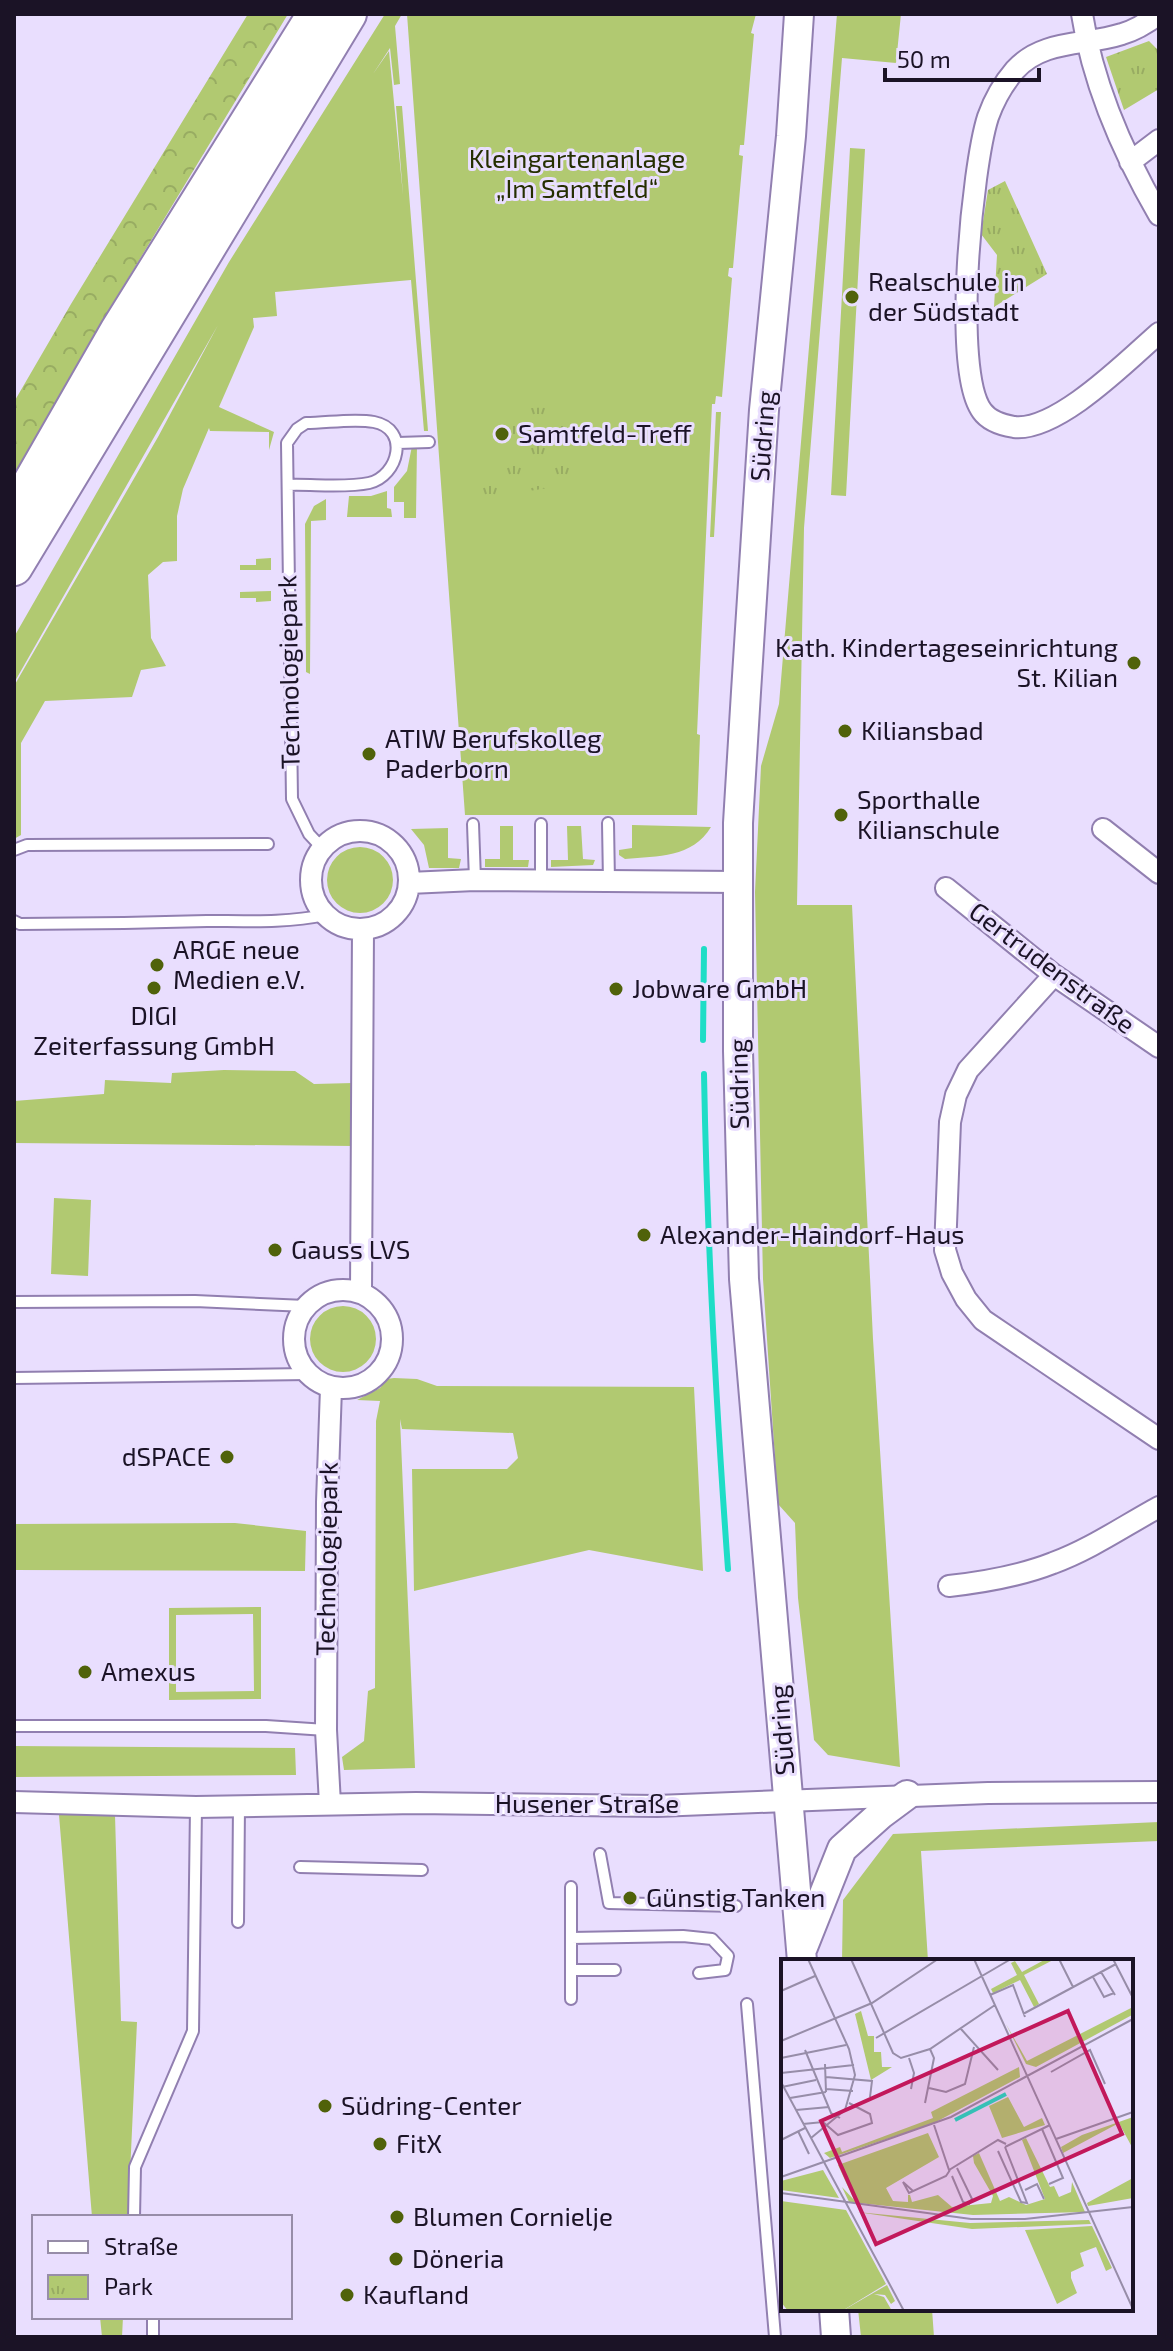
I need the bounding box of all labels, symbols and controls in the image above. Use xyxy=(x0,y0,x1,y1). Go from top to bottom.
scale bar xyxy=(885,32,1039,82)
text: 50 m xyxy=(897,44,951,73)
park label: Kleingartenanlage „Im Samtfeld“ xyxy=(469,142,685,203)
place label: Realschule in der Südstadt xyxy=(868,265,1025,326)
marker: Realschule in der Südstadt xyxy=(843,288,861,306)
street label: Südring xyxy=(743,390,780,482)
place label: Samtfeld-Treff xyxy=(518,417,692,448)
marker: Samtfeld-Treff xyxy=(493,425,511,443)
street label: Technologiepark xyxy=(270,575,305,769)
place label: Kath. Kindertageseinrichtung St. Kilian xyxy=(775,631,1118,692)
marker: Kath. Kindertageseinrichtung St. Kilian xyxy=(1125,654,1143,672)
place label: Kiliansbad xyxy=(861,714,984,745)
place label: ATIW Berufskolleg Paderborn xyxy=(385,722,602,783)
marker: Kiliansbad xyxy=(836,722,854,740)
marker: ATIW Berufskolleg Paderborn xyxy=(360,745,378,763)
place label: Sporthalle Kilianschule xyxy=(857,783,1000,844)
marker: Sporthalle Kilianschule xyxy=(832,806,850,824)
street label: Gertrudenstraße xyxy=(964,894,1142,1039)
place label: ARGE neue Medien e.V. xyxy=(173,933,305,994)
marker: ARGE neue Medien e.V. xyxy=(148,956,166,974)
place label: Jobware GmbH xyxy=(632,972,807,1003)
marker: DIGI Zeiterfassung GmbH xyxy=(145,979,163,997)
marker: Jobware GmbH xyxy=(607,980,625,998)
place label: DIGI Zeiterfassung GmbH xyxy=(33,999,275,1060)
street label: Südring xyxy=(721,1038,754,1130)
place label: Alexander-Haindorf-Haus xyxy=(660,1218,964,1249)
marker: Alexander-Haindorf-Haus xyxy=(635,1226,653,1244)
place label: Gauss LVS xyxy=(291,1233,410,1264)
marker: Gauss LVS xyxy=(266,1241,284,1259)
place label: dSPACE xyxy=(122,1440,211,1471)
marker: dSPACE xyxy=(218,1448,236,1466)
street label: Technologiepark xyxy=(308,1462,343,1656)
place label: Amexus xyxy=(101,1655,196,1686)
marker: Amexus xyxy=(76,1663,94,1681)
street label: Südring xyxy=(762,1684,799,1776)
street label: Husener Straße xyxy=(495,1787,679,1818)
place label: Günstig Tanken xyxy=(646,1881,825,1912)
marker: Günstig Tanken xyxy=(621,1889,639,1907)
inset map xyxy=(781,1959,1133,2311)
place label: Südring-Center xyxy=(341,2089,522,2120)
marker: Südring-Center xyxy=(316,2097,334,2115)
place label: FitX xyxy=(396,2127,442,2158)
marker: FitX xyxy=(371,2135,389,2153)
place label: Blumen Cornielje xyxy=(413,2200,613,2231)
marker: Blumen Cornielje xyxy=(388,2208,406,2226)
legend xyxy=(32,2215,292,2319)
text: Straße xyxy=(104,2231,178,2260)
place label: Döneria xyxy=(412,2242,504,2273)
marker: Döneria xyxy=(387,2250,405,2268)
text: Park xyxy=(104,2271,153,2300)
place label: Kaufland xyxy=(363,2278,469,2309)
marker: Kaufland xyxy=(338,2286,356,2304)

